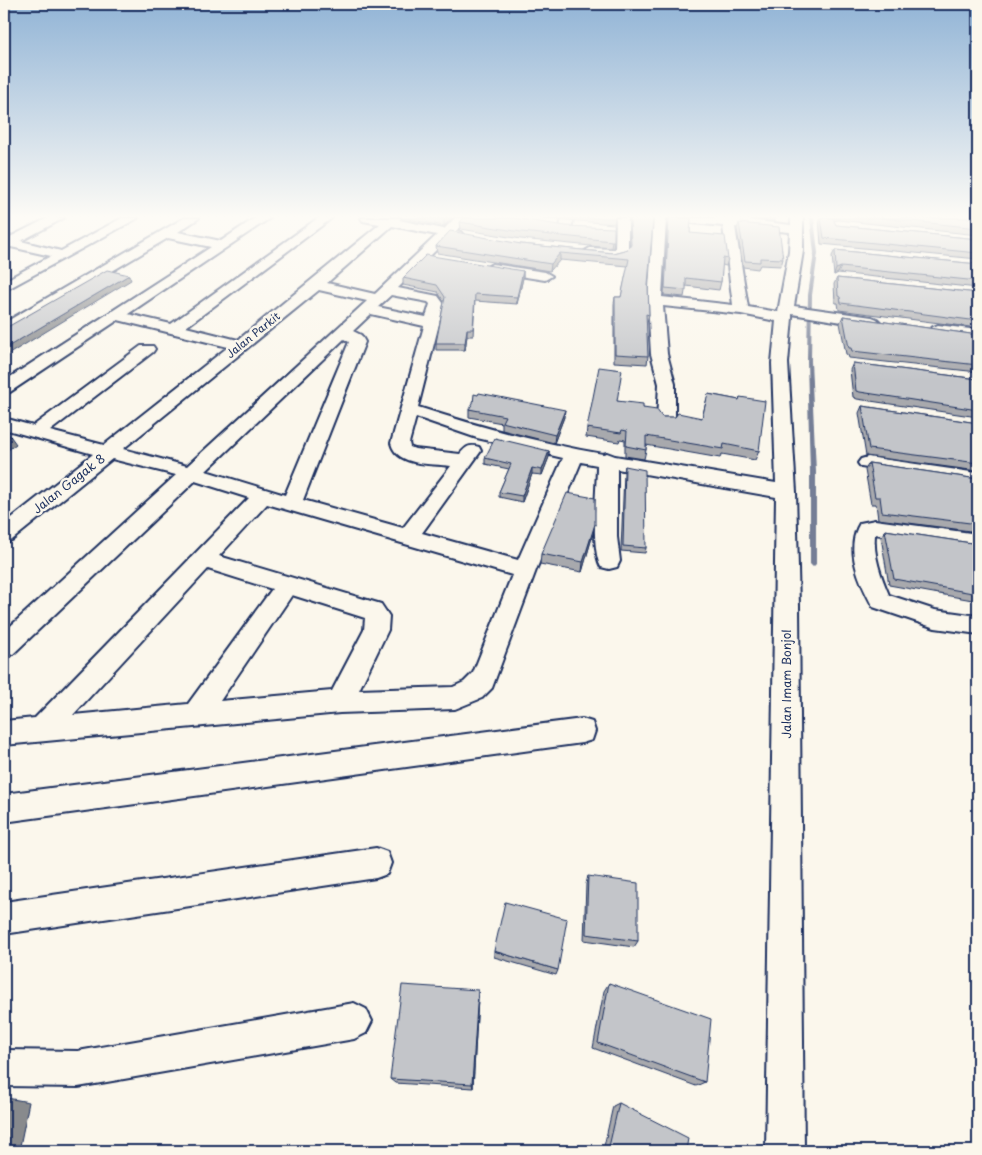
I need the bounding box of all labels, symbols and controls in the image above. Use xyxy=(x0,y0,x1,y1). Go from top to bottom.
street label: Jalan Parkit xyxy=(222,307,284,362)
street label: Jalan Gagak 8 xyxy=(28,449,109,517)
street label: Jalan Imam Bonjol xyxy=(777,629,795,739)

